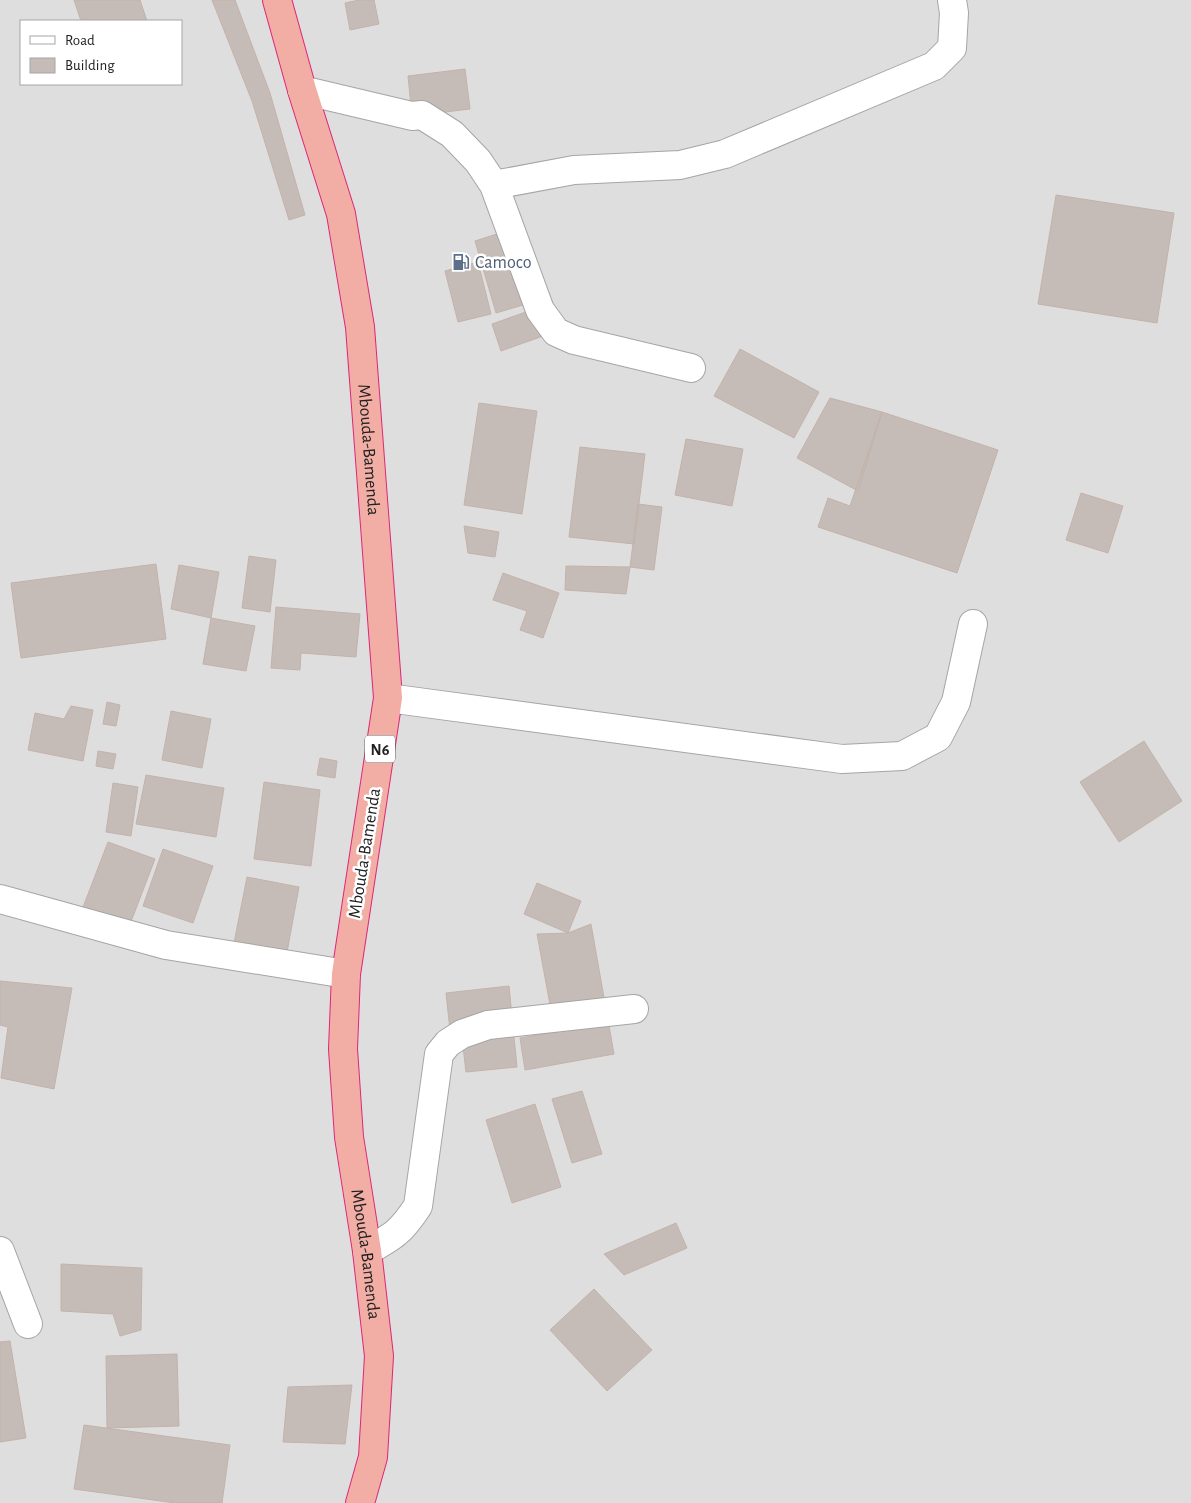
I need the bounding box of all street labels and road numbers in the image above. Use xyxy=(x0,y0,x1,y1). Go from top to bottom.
street label: Mbouda-Bamenda xyxy=(354,383,382,516)
road number: N6 xyxy=(365,736,395,762)
street label: Mbouda-Bamenda xyxy=(346,787,384,920)
street label: Mbouda-Bamenda xyxy=(347,1188,383,1321)

